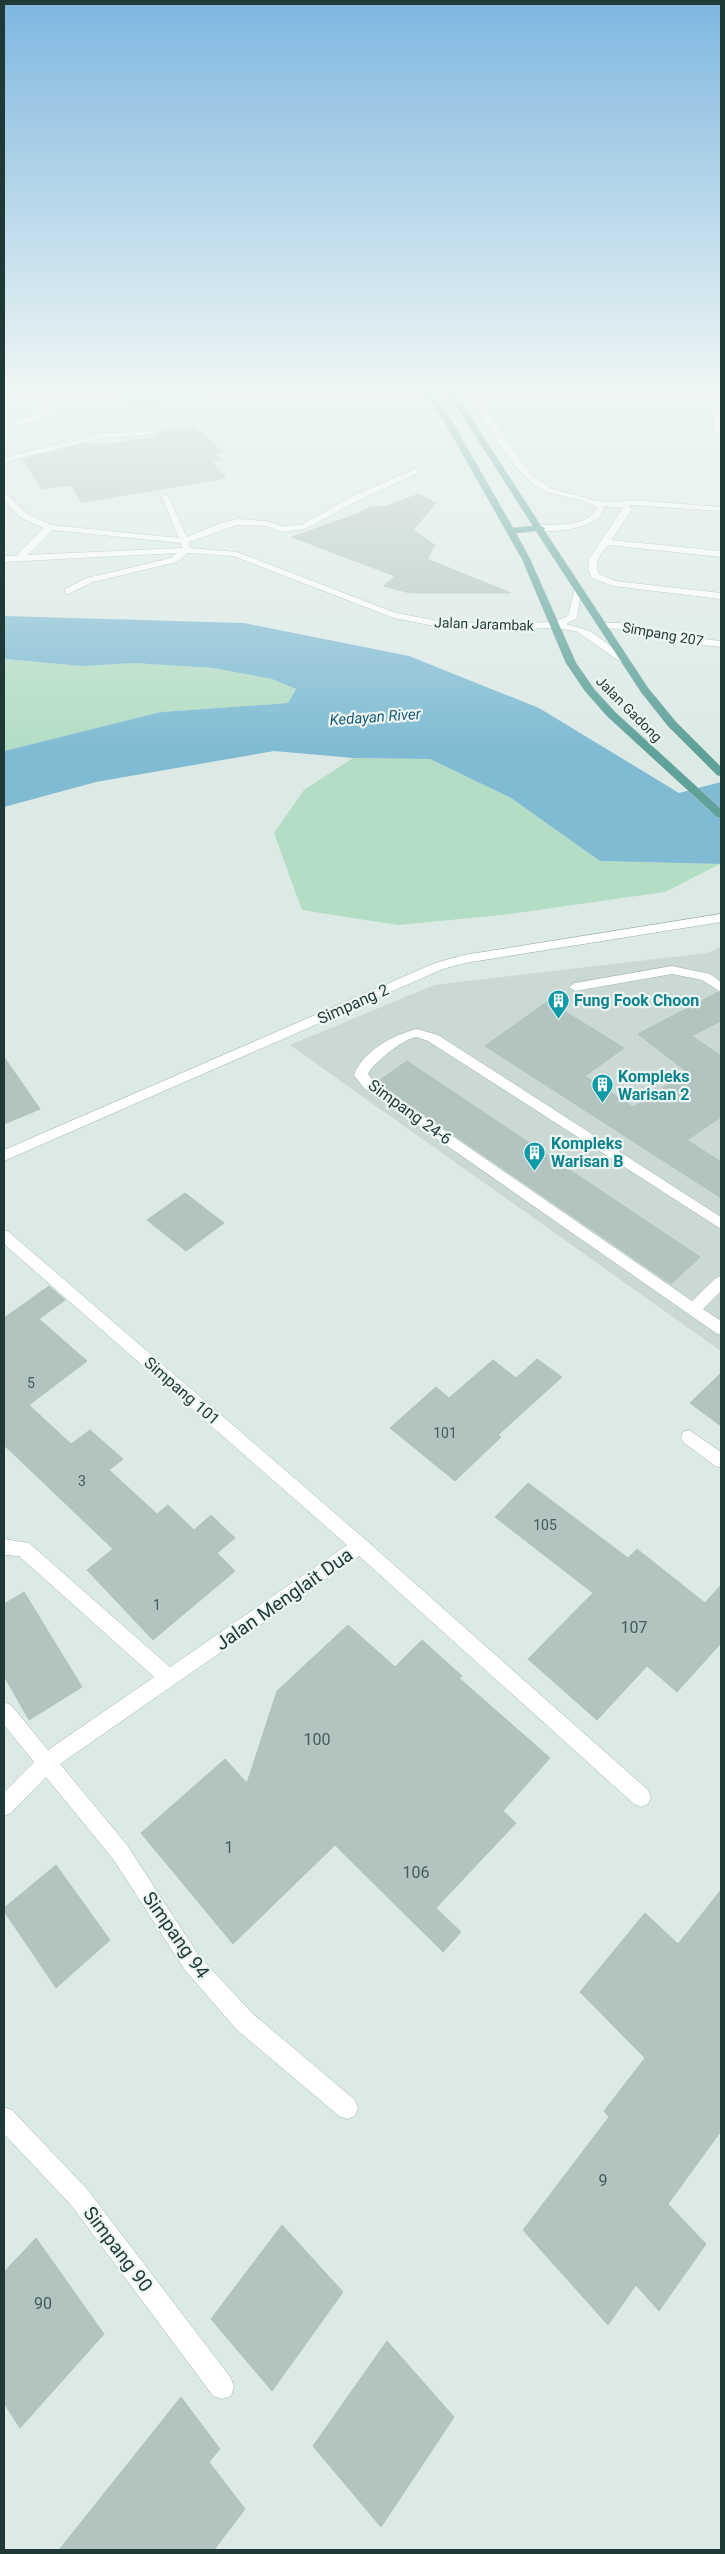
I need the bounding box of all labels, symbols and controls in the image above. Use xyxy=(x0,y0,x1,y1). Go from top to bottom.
street label: Jalan Jarambak xyxy=(434,614,535,634)
street label: Simpang 207 xyxy=(621,619,705,649)
street label: Jalan Gadong xyxy=(593,673,665,745)
water label: Kedayan River xyxy=(329,705,422,729)
street label: Simpang 2 xyxy=(314,980,392,1028)
building icon: Fung Fook Choon xyxy=(546,988,570,1019)
place label: Fung Fook Choon xyxy=(574,991,699,1010)
place label: Kompleks Warisan 2 xyxy=(618,1067,690,1104)
building icon: Kompleks Warisan 2 xyxy=(590,1073,614,1104)
street label: Simpang 24-6 xyxy=(365,1075,455,1149)
place label: Kompleks Warisan B xyxy=(551,1134,623,1171)
building icon: Kompleks Warisan B xyxy=(523,1140,547,1171)
street label: Simpang 101 xyxy=(140,1353,224,1429)
house number: 5 xyxy=(27,1375,35,1391)
house number: 101 xyxy=(433,1425,457,1441)
house number: 3 xyxy=(78,1473,86,1489)
house number: 105 xyxy=(533,1517,557,1533)
street label: Jalan Menglait Dua xyxy=(211,1543,357,1655)
house number: 1 xyxy=(153,1597,161,1613)
house number: 107 xyxy=(621,1618,647,1637)
house number: 100 xyxy=(304,1730,330,1749)
house number: 1 xyxy=(225,1838,234,1857)
house number: 106 xyxy=(403,1863,429,1882)
street label: Simpang 94 xyxy=(138,1887,215,1983)
house number: 9 xyxy=(599,2171,608,2190)
street label: Simpang 90 xyxy=(78,2202,158,2296)
house number: 90 xyxy=(34,2294,52,2313)

